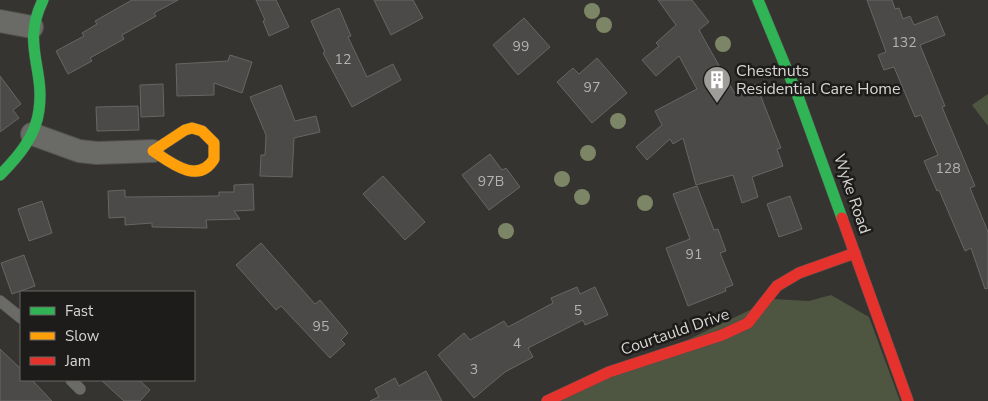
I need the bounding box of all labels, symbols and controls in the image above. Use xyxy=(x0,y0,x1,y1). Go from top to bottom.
house number: 132 xyxy=(891,33,917,52)
house number: 99 xyxy=(513,37,529,56)
house number: 12 xyxy=(335,50,351,69)
place label: Chestnuts Residential Care Home xyxy=(736,60,901,100)
building icon: Chestnuts Residential Care Home xyxy=(702,65,732,104)
house number: 97 xyxy=(584,78,600,97)
street label: Wyke Road xyxy=(828,151,876,237)
house number: 128 xyxy=(935,159,961,178)
house number: 97B xyxy=(478,172,504,191)
house number: 91 xyxy=(686,245,702,264)
legend xyxy=(20,291,195,381)
text: Fast xyxy=(65,301,94,321)
house number: 5 xyxy=(574,301,582,320)
street label: Courtauld Drive xyxy=(618,303,732,361)
house number: 95 xyxy=(313,317,329,336)
text: Slow xyxy=(65,326,100,346)
house number: 4 xyxy=(513,334,521,353)
text: Jam xyxy=(64,351,91,371)
house number: 3 xyxy=(470,360,478,379)

